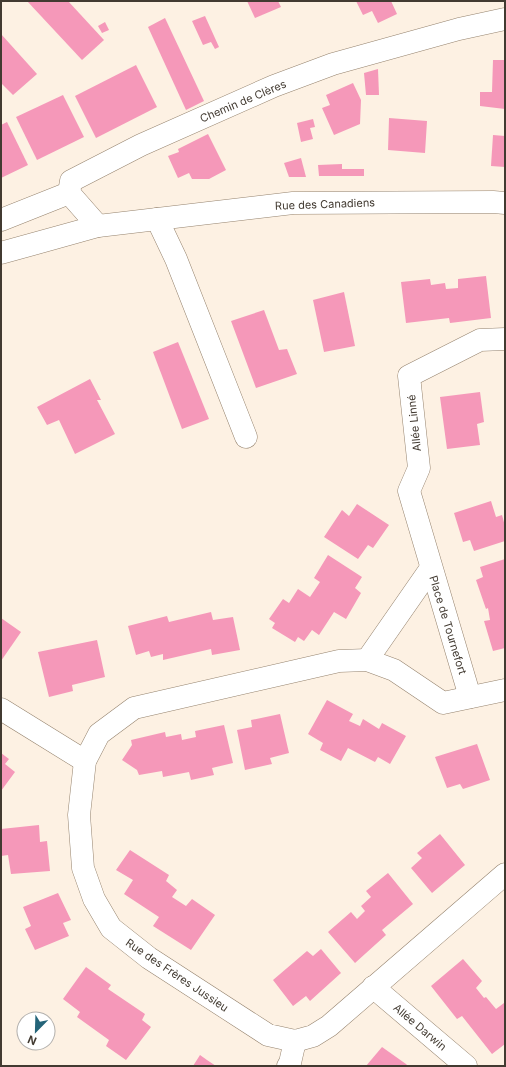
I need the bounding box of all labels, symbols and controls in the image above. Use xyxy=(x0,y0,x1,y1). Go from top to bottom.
street label: Chemin de Clères xyxy=(198,76,288,125)
street label: Rue des Canadiens xyxy=(275,195,375,213)
street label: Allée Linné xyxy=(404,394,424,452)
street label: Place de Tournefort xyxy=(426,574,470,677)
street label: Rue des Frères Jussieu xyxy=(123,935,231,1015)
street label: Allée Darwin xyxy=(390,1001,450,1053)
north arrow xyxy=(16,1011,56,1051)
text: N xyxy=(25,1032,39,1048)

